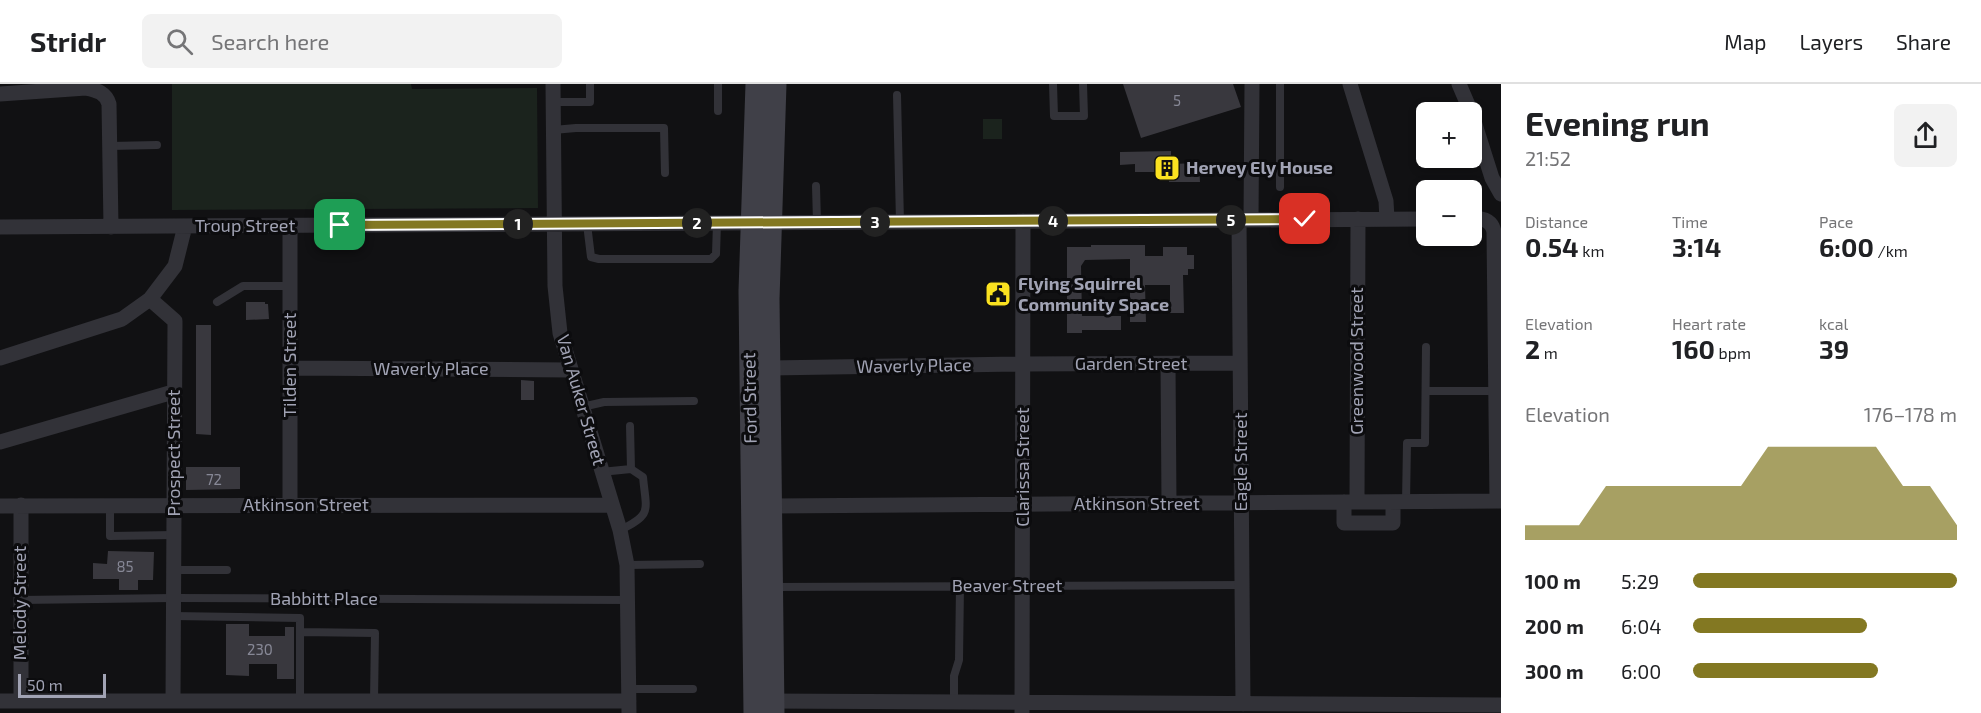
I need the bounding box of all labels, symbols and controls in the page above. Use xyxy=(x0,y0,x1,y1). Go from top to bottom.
search box xyxy=(142,14,562,68)
text: Stridr xyxy=(30,24,106,58)
icon: search xyxy=(163,25,196,58)
text: Search here xyxy=(211,28,329,54)
text: Map xyxy=(1724,29,1766,54)
text: Layers xyxy=(1799,29,1863,54)
text: Share xyxy=(1896,29,1951,54)
house number: 5 xyxy=(1173,91,1181,109)
map controls xyxy=(1416,102,1482,246)
button: + xyxy=(1416,102,1482,168)
text: Evening run xyxy=(1525,103,1710,143)
button: share xyxy=(1894,104,1957,167)
text: 21:52 xyxy=(1525,146,1571,170)
building icon: Hervey Ely House xyxy=(1152,153,1182,183)
place label: Hervey Ely House xyxy=(1186,156,1333,178)
button: − xyxy=(1416,180,1482,246)
pin xyxy=(1279,193,1330,244)
pin xyxy=(314,199,365,250)
icon: check xyxy=(1288,202,1321,235)
pin: 5 xyxy=(1216,205,1246,235)
pin: 4 xyxy=(1038,206,1068,236)
pin: 3 xyxy=(860,207,890,237)
icon: arrive xyxy=(323,208,356,241)
pin: 2 xyxy=(682,208,712,238)
pin: 1 xyxy=(503,209,533,239)
text: 5 xyxy=(1227,210,1235,229)
text: 4 xyxy=(1048,211,1058,230)
text: 3 xyxy=(870,212,880,231)
text: Distance xyxy=(1525,212,1588,231)
text: Time xyxy=(1672,212,1708,231)
text: Pace xyxy=(1819,212,1853,231)
text: 2 xyxy=(692,213,702,232)
street label: Troup Street xyxy=(195,214,296,236)
text: 1 xyxy=(515,214,521,233)
text: 0.54 xyxy=(1525,231,1579,262)
text: 3:14 xyxy=(1672,231,1721,262)
text: 6:00 xyxy=(1819,231,1874,262)
text: km xyxy=(1579,241,1604,260)
text: /km xyxy=(1874,241,1908,260)
place label: Flying Squirrel Community Space xyxy=(1018,272,1169,315)
public building icon: Flying Squirrel Community Space xyxy=(983,279,1013,309)
street label: Greenwood Street xyxy=(1345,287,1367,435)
street label: Tilden Street xyxy=(278,312,300,417)
text: Elevation xyxy=(1525,314,1593,333)
text: Heart rate xyxy=(1672,314,1746,333)
text: kcal xyxy=(1819,314,1848,333)
street label: Van Auker Street xyxy=(553,332,611,468)
text: 2 xyxy=(1525,333,1540,364)
text: 160 xyxy=(1672,333,1715,364)
text: 39 xyxy=(1819,333,1849,364)
text: m xyxy=(1540,343,1558,362)
text: bpm xyxy=(1715,343,1751,362)
street label: Ford Street xyxy=(737,352,761,444)
street label: Garden Street xyxy=(1075,352,1187,374)
street label: Waverly Place xyxy=(856,353,972,377)
street label: Waverly Place xyxy=(373,357,489,379)
street label: Prospect Street xyxy=(162,389,184,516)
text: Elevation xyxy=(1525,402,1610,426)
text: 176–178 m xyxy=(1864,402,1957,426)
street label: Clarissa Street xyxy=(1011,407,1033,527)
street label: Eagle Street xyxy=(1229,412,1251,512)
house number: 72 xyxy=(206,470,222,488)
street label: Atkinson Street xyxy=(1074,492,1200,514)
street label: Atkinson Street xyxy=(243,493,369,515)
street label: Melody Street xyxy=(8,546,30,660)
house number: 85 xyxy=(116,557,134,575)
text: 100 m xyxy=(1525,569,1581,593)
text: 5:29 xyxy=(1621,569,1659,593)
street label: Beaver Street xyxy=(952,574,1062,596)
street label: Babbitt Place xyxy=(270,587,378,609)
text: 200 m xyxy=(1525,614,1584,638)
text: 6:04 xyxy=(1621,614,1662,638)
house number: 230 xyxy=(247,640,273,658)
text: 300 m xyxy=(1525,659,1584,683)
text: 6:00 xyxy=(1621,659,1661,683)
scale bar xyxy=(18,671,106,698)
text: 50 m xyxy=(27,675,63,694)

